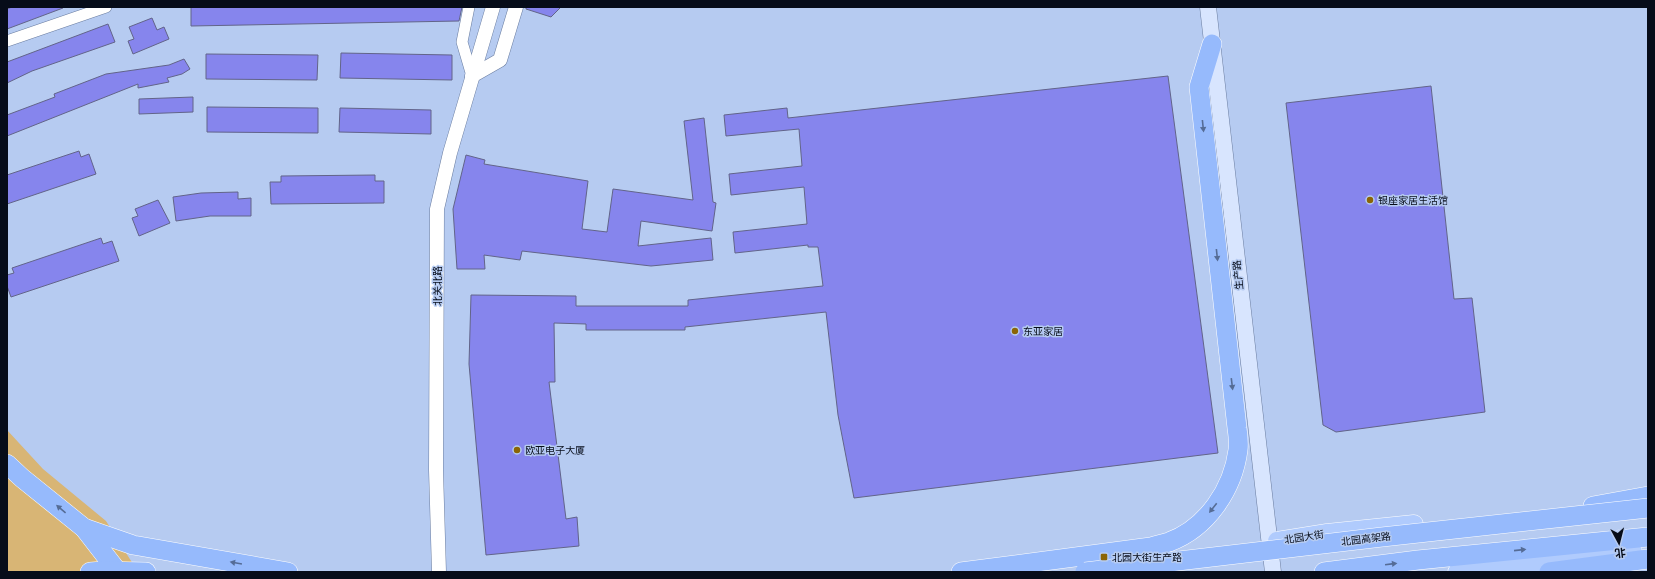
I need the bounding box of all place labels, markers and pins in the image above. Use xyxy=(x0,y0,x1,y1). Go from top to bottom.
marker: 银座家居生活馆 xyxy=(1365,195,1375,205)
place label: 银座家居生活馆 xyxy=(1378,195,1448,206)
marker: 东亚家居 xyxy=(1010,326,1020,336)
place label: 东亚家居 xyxy=(1023,326,1063,337)
marker: 欧亚电子大厦 xyxy=(512,445,522,455)
place label: 欧亚电子大厦 xyxy=(525,445,585,456)
marker: 北园大街生产路 xyxy=(1099,552,1109,562)
place label: 北园大街生产路 xyxy=(1112,552,1182,563)

